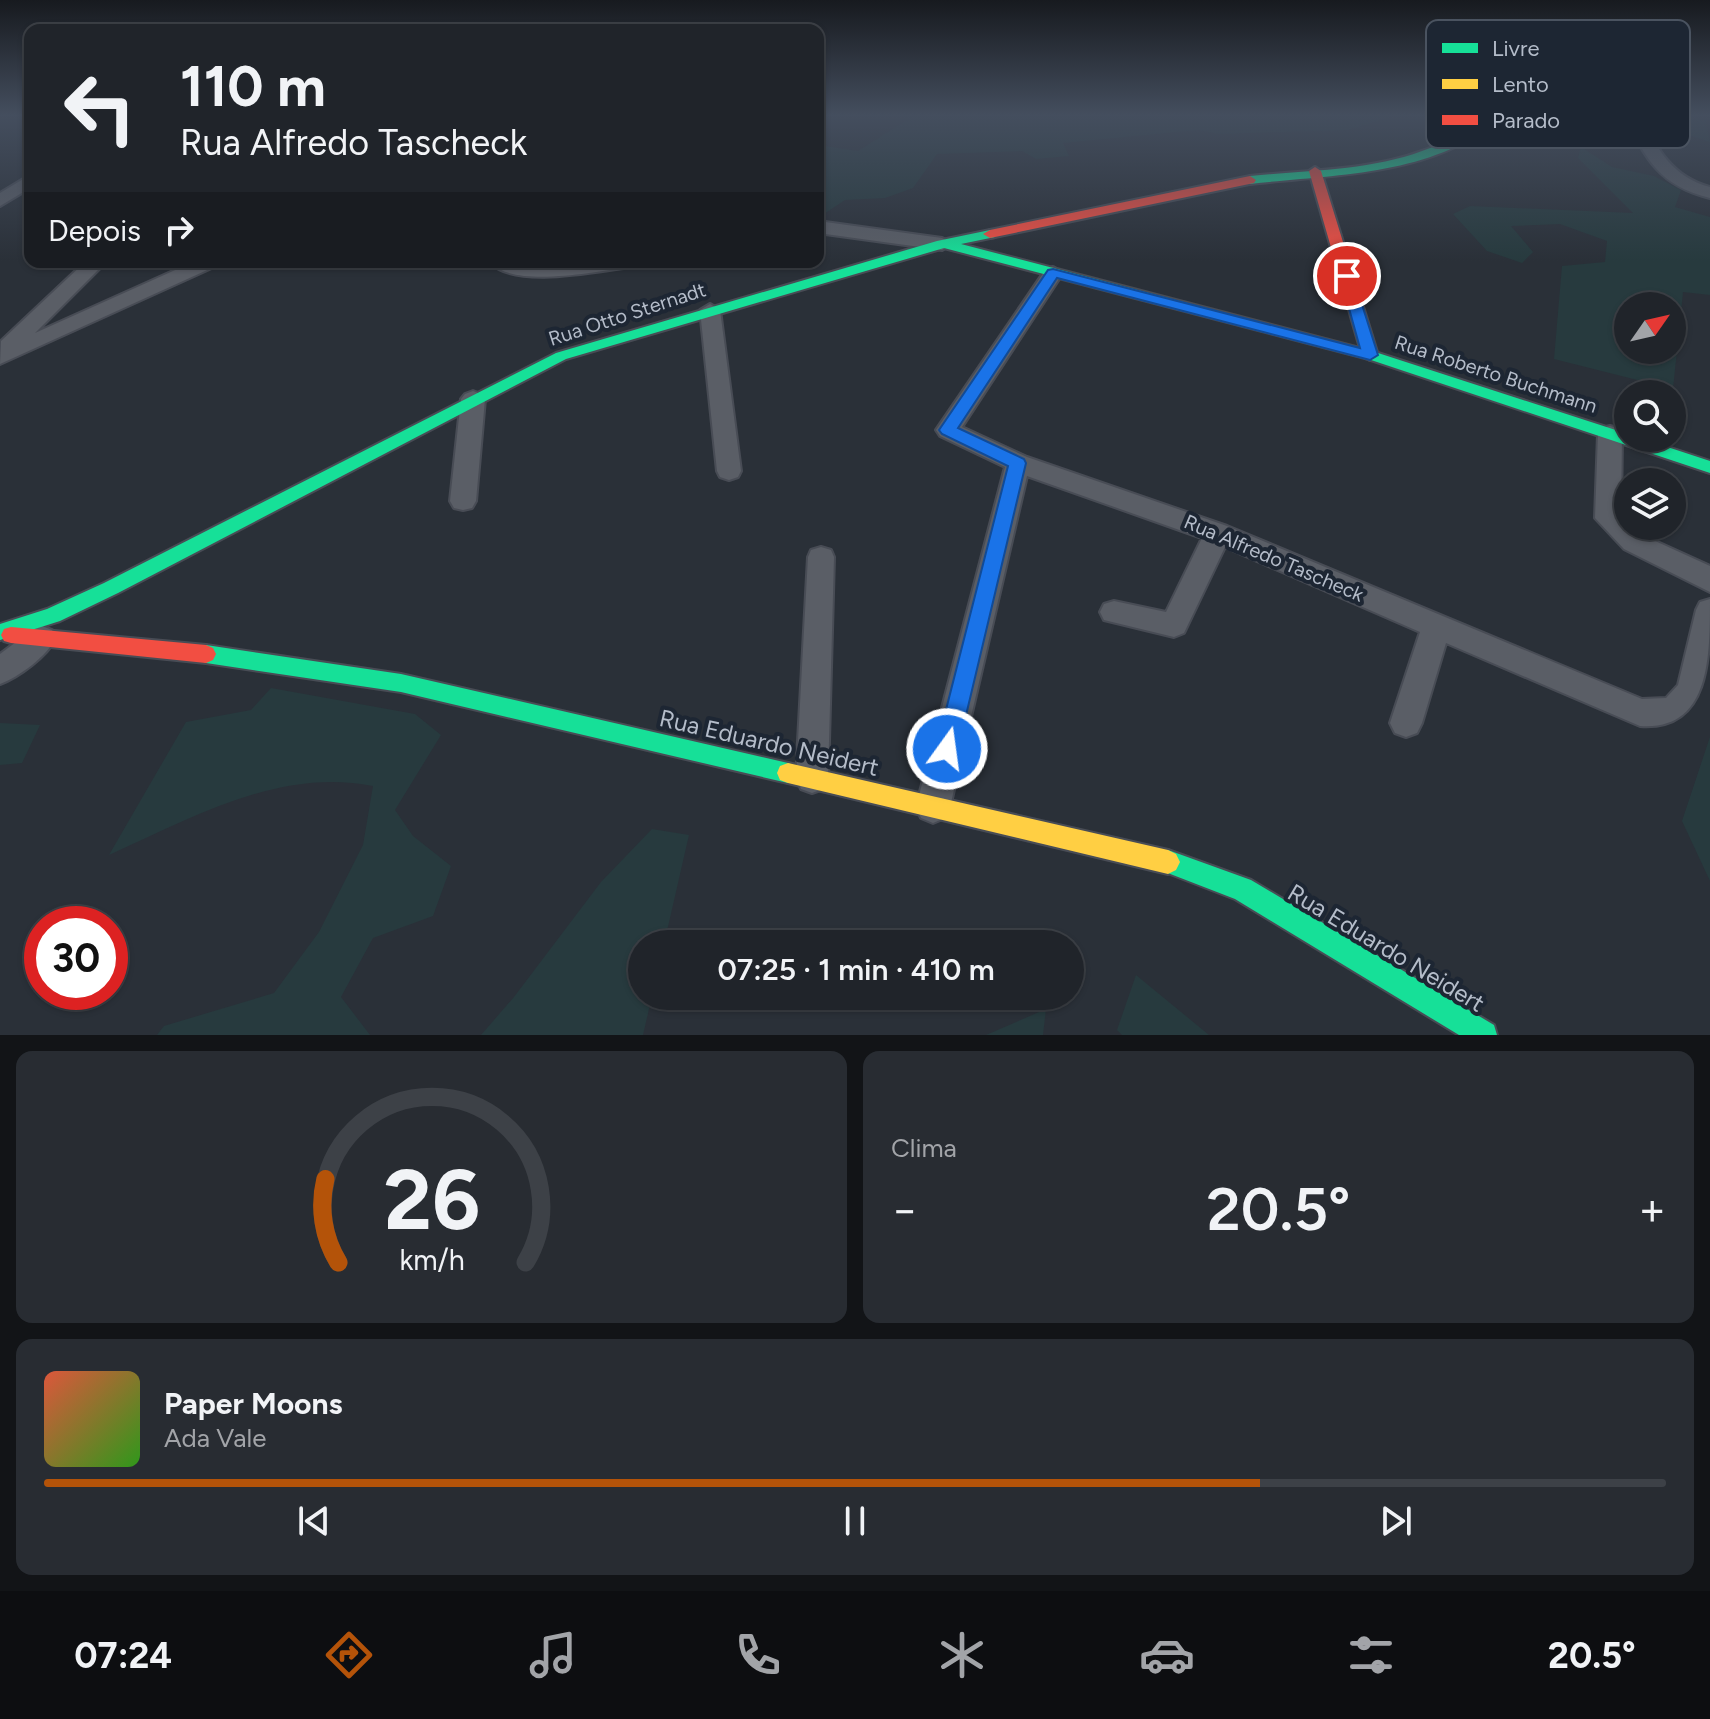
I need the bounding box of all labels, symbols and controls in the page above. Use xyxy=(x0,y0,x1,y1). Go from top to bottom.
legend xyxy=(1426,20,1690,148)
text: Livre xyxy=(1492,35,1539,62)
text: 110 m xyxy=(180,53,326,120)
icon: left xyxy=(48,56,152,160)
text: Lento xyxy=(1492,71,1549,98)
text: Parado xyxy=(1492,107,1560,134)
text: Rua Alfredo Tascheck xyxy=(180,121,527,164)
icon: right xyxy=(157,208,201,252)
text: Depois xyxy=(48,212,141,249)
pin xyxy=(1313,242,1381,310)
icon: arrive xyxy=(1325,254,1369,298)
street label: Rua Otto Sternadt xyxy=(545,277,709,351)
north arrow xyxy=(1614,292,1686,364)
map controls xyxy=(1614,292,1686,540)
street label: Rua Roberto Buchmann xyxy=(1392,330,1600,418)
button: search xyxy=(1614,380,1686,452)
button: layers xyxy=(1614,468,1686,540)
street label: Rua Alfredo Tascheck xyxy=(1181,509,1368,607)
street label: Rua Eduardo Neidert xyxy=(657,703,882,782)
position arrow xyxy=(905,707,989,791)
street label: Rua Eduardo Neidert xyxy=(1283,877,1490,1018)
speed limit sign: 30 xyxy=(24,906,128,1010)
text: 07:25 · 1 min · 410 m xyxy=(717,951,995,988)
text: Clima xyxy=(891,1132,957,1164)
text: 26 xyxy=(383,1150,480,1250)
text: 20.5° xyxy=(1207,1173,1351,1245)
text: − xyxy=(891,1183,918,1236)
text: + xyxy=(1639,1183,1666,1236)
text: km/h xyxy=(399,1243,464,1277)
text: Paper Moons xyxy=(164,1385,343,1422)
text: Ada Vale xyxy=(164,1422,267,1454)
icon: previous xyxy=(292,1499,336,1543)
icon: pause xyxy=(833,1499,877,1543)
icon: next xyxy=(1374,1499,1418,1543)
icon: directions xyxy=(321,1627,377,1683)
icon: music xyxy=(525,1627,581,1683)
icon: phone xyxy=(730,1627,786,1683)
icon: climate xyxy=(934,1627,990,1683)
icon: car xyxy=(1139,1627,1195,1683)
icon: filters xyxy=(1343,1627,1399,1683)
text: 07:24 xyxy=(74,1634,172,1677)
text: 20.5° xyxy=(1548,1634,1636,1677)

